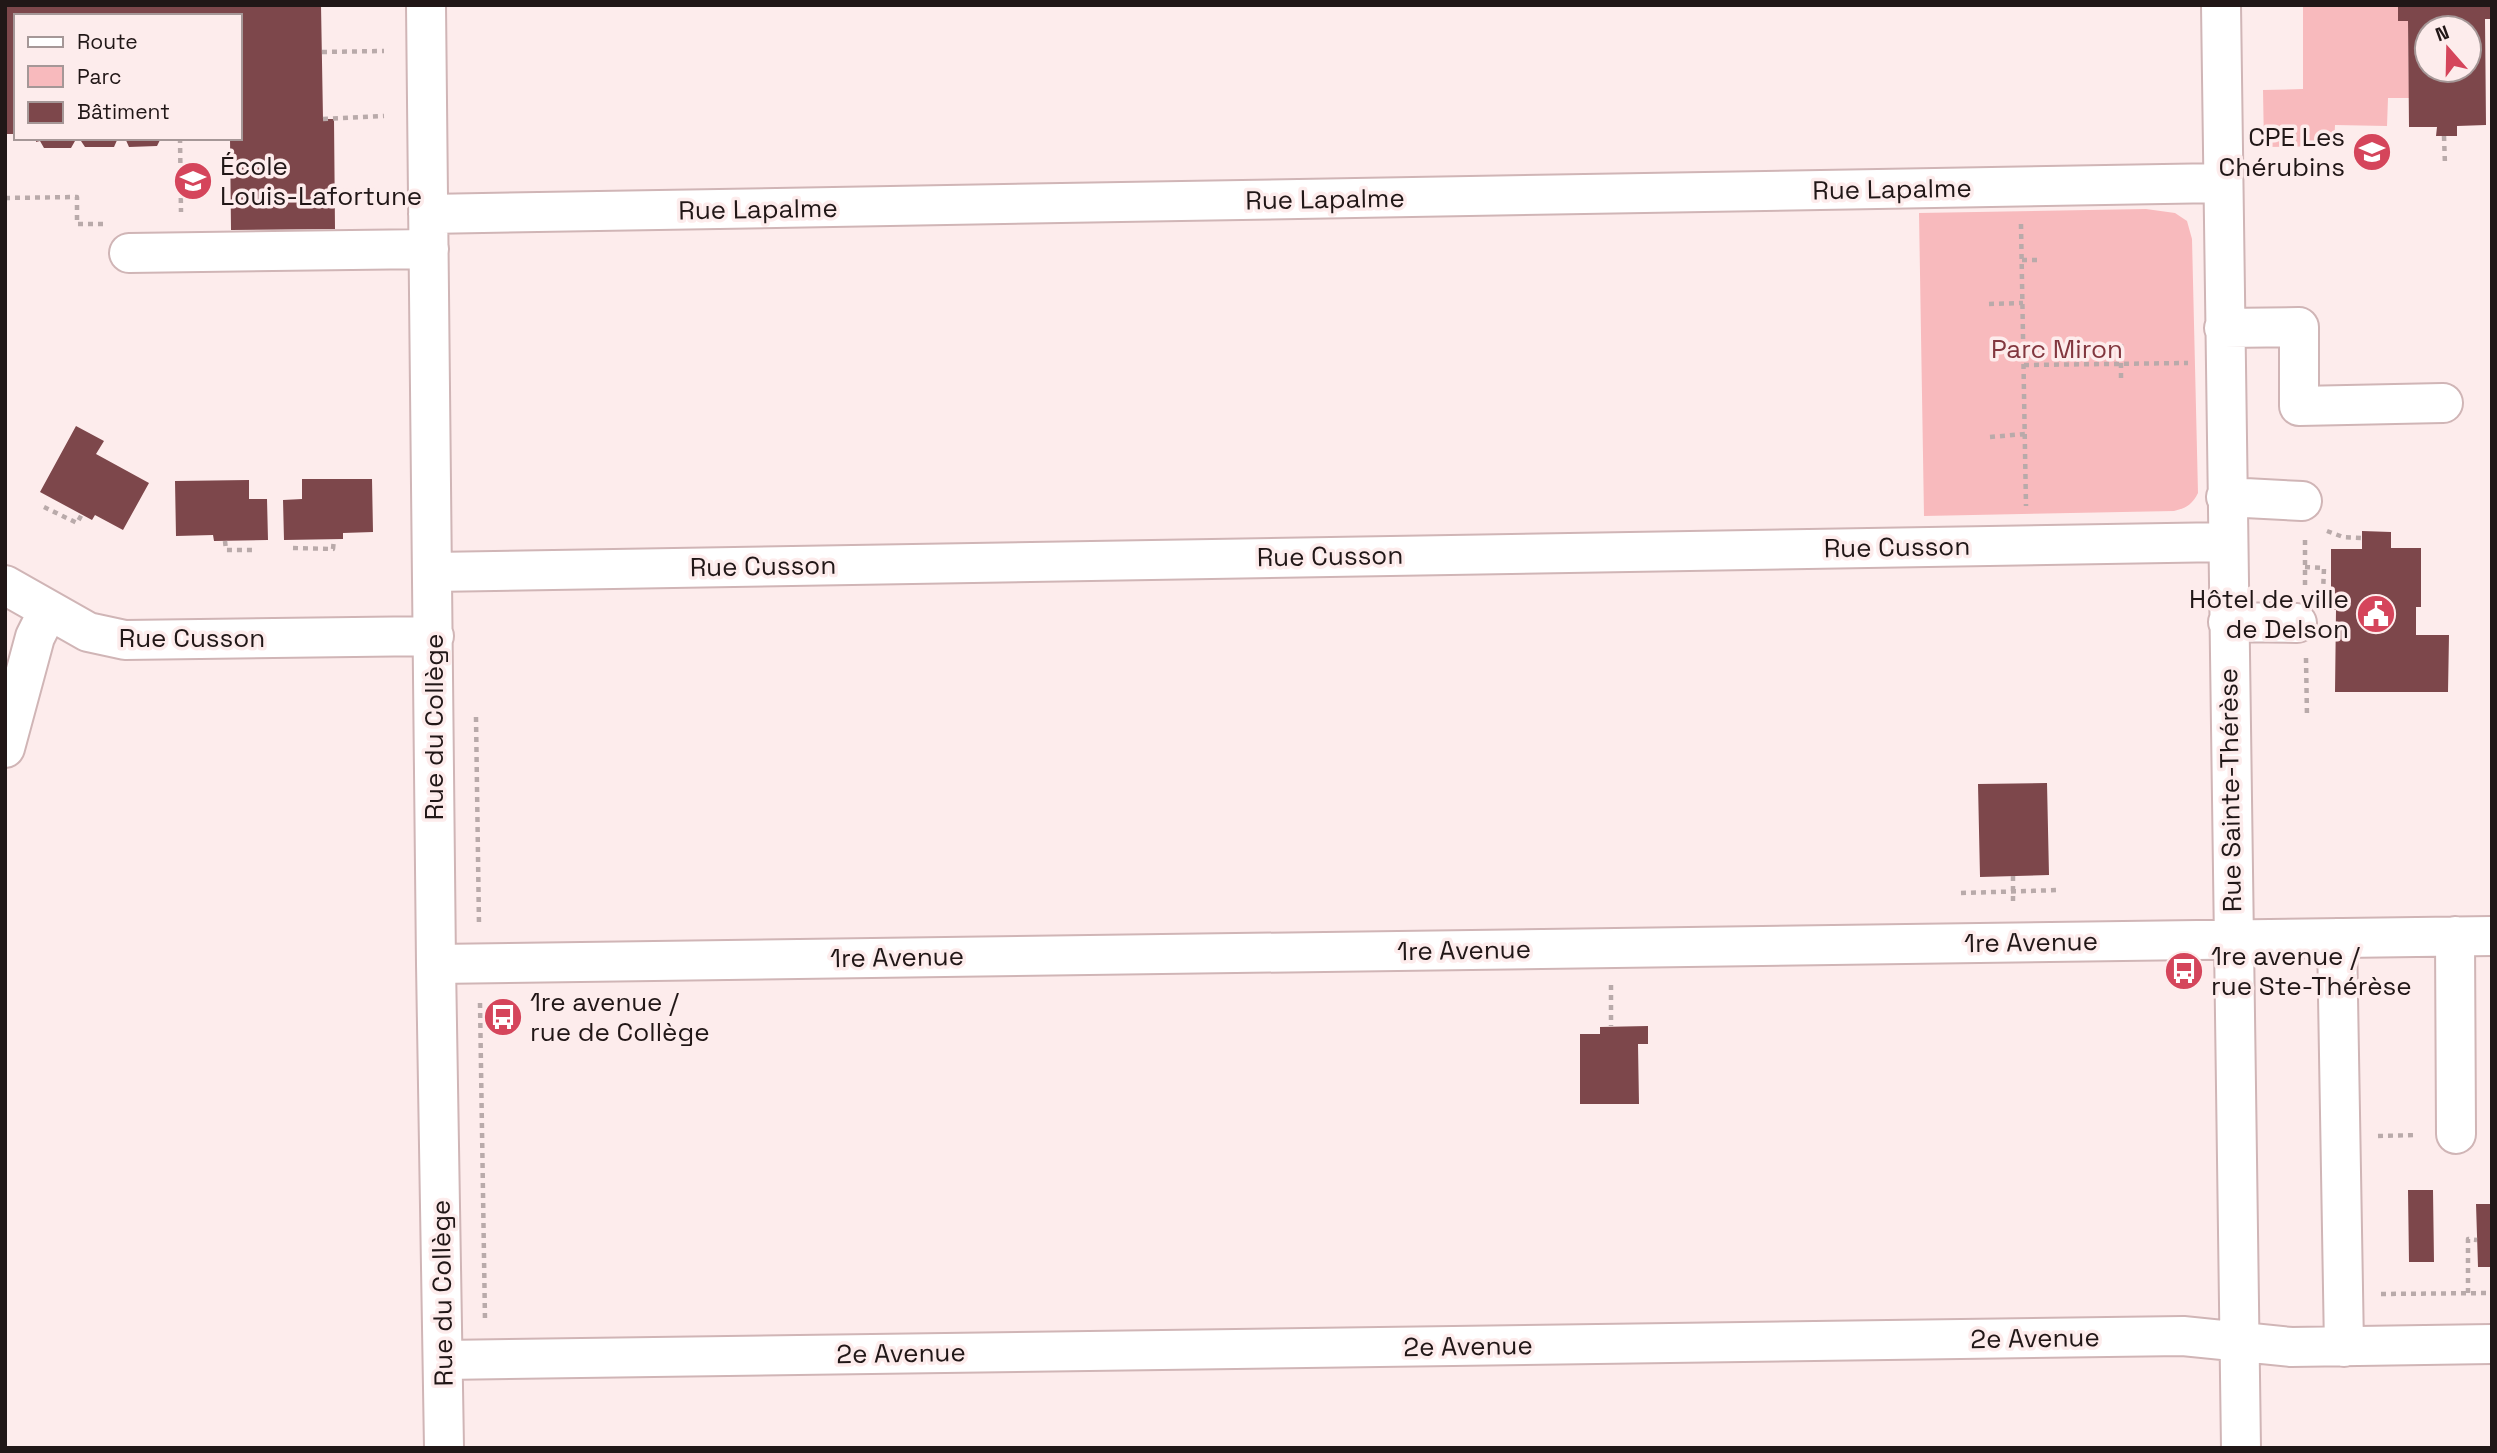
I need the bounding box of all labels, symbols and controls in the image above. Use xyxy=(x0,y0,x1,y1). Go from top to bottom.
legend xyxy=(14,14,242,140)
north arrow xyxy=(2413,14,2483,84)
text: N xyxy=(2432,20,2453,47)
text: Route xyxy=(77,28,138,55)
text: Parc xyxy=(77,63,122,90)
text: Bâtiment xyxy=(77,98,170,125)
place label: CPE Les Chérubins xyxy=(2219,120,2345,184)
school or university icon: CPE Les Chérubins xyxy=(2351,131,2393,173)
place label: École Louis-Lafortune xyxy=(220,149,422,213)
school or university icon: École Louis-Lafortune xyxy=(172,160,214,202)
street label: Rue Lapalme xyxy=(1812,171,1972,207)
street label: Rue Lapalme xyxy=(1245,181,1405,217)
street label: Rue Lapalme xyxy=(678,191,838,227)
park label: Parc Miron xyxy=(1991,332,2123,366)
street label: Rue Cusson xyxy=(1824,529,1970,565)
street label: Rue Cusson xyxy=(1257,538,1403,574)
street label: Rue Cusson xyxy=(690,548,836,584)
place label: Hôtel de ville de Delson xyxy=(2189,582,2349,646)
public building icon: Hôtel de ville de Delson xyxy=(2355,593,2397,635)
street label: Rue Cusson xyxy=(119,621,265,655)
street label: Rue du Collège xyxy=(417,634,451,820)
street label: Rue Sainte-Thérèse xyxy=(2211,668,2249,912)
street label: 1re Avenue xyxy=(1964,924,2098,960)
street label: 1re Avenue xyxy=(1397,932,1531,968)
street label: 1re Avenue xyxy=(830,939,964,975)
place label: 1re avenue / rue Ste-Thérèse xyxy=(2211,939,2412,1003)
bus stop icon: 1re avenue / rue Ste-Thérèse xyxy=(2163,950,2205,992)
place label: 1re avenue / rue de Collège xyxy=(530,985,710,1049)
bus stop icon: 1re avenue / rue de Collège xyxy=(482,996,524,1038)
street label: Rue du Collège xyxy=(423,1199,461,1387)
street label: 2e Avenue xyxy=(1970,1320,2100,1356)
street label: 2e Avenue xyxy=(1403,1328,1533,1364)
street label: 2e Avenue xyxy=(836,1335,966,1371)

